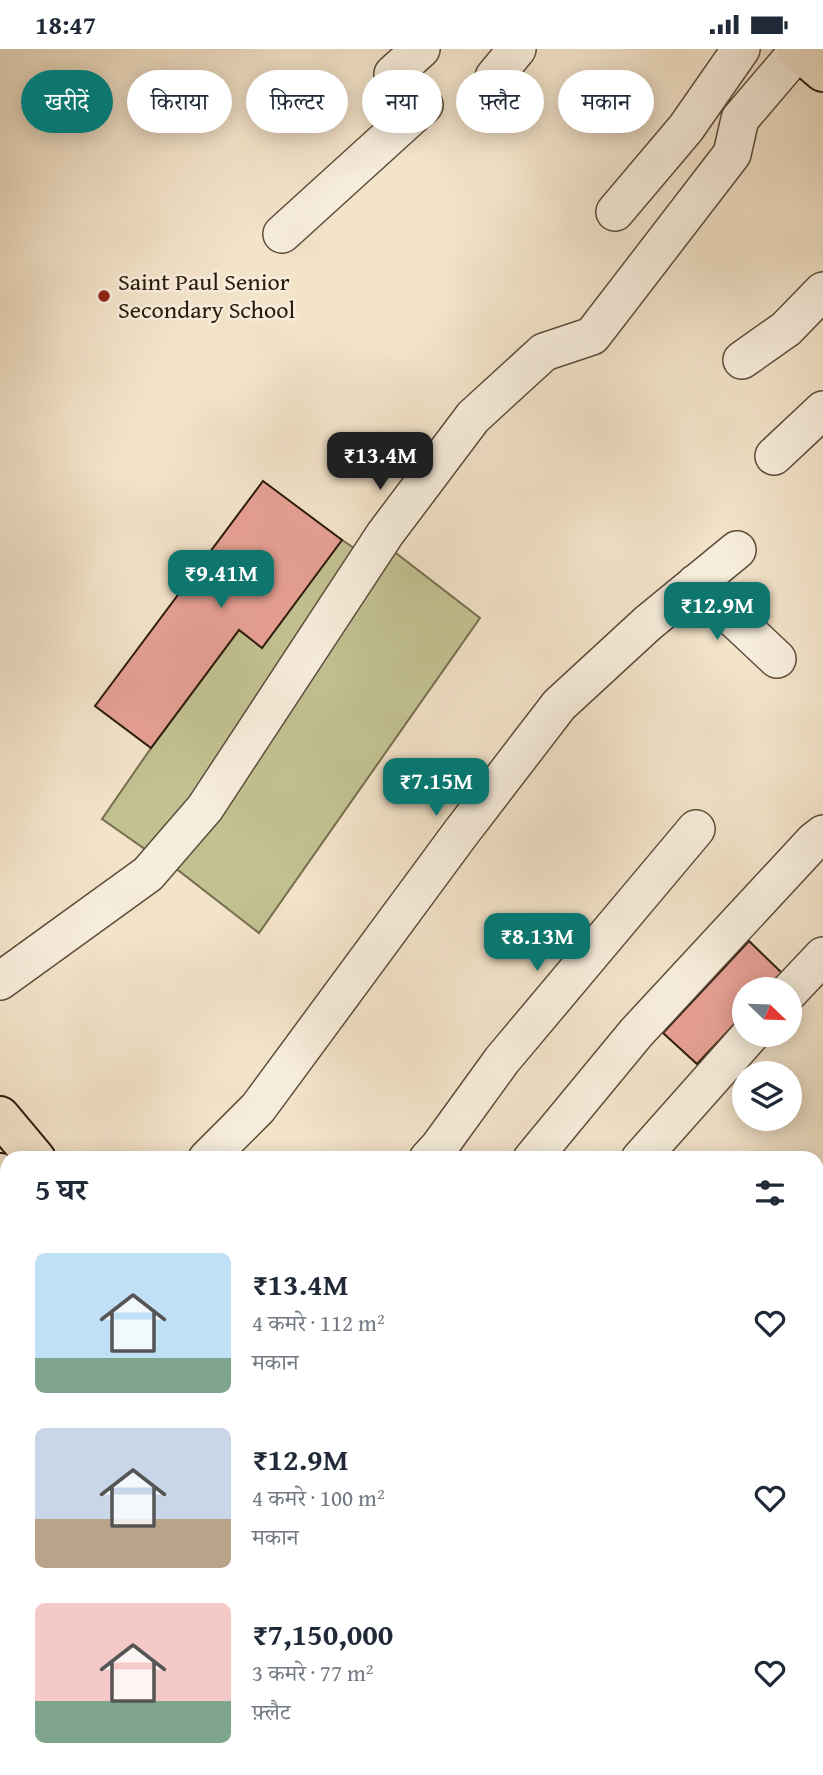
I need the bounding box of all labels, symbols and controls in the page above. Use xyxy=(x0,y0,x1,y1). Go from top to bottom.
text: 18:47 xyxy=(35,5,96,44)
chip: खरीदें xyxy=(21,70,113,133)
chip: किराया xyxy=(127,70,232,133)
chip: फ़िल्टर xyxy=(246,70,348,133)
chip: नया xyxy=(362,70,442,133)
chip: फ़्लैट xyxy=(456,70,544,133)
chip: मकान xyxy=(558,70,654,133)
place label: Saint Paul Senior Secondary School xyxy=(118,264,296,327)
marker: Saint Paul Senior Secondary School xyxy=(96,288,112,304)
pin: ₹13.4M xyxy=(323,433,437,492)
text: ₹13.4M xyxy=(343,438,417,471)
pin: ₹9.41M xyxy=(164,551,278,610)
text: ₹9.41M xyxy=(184,556,258,589)
pin: ₹12.9M xyxy=(660,583,774,642)
text: ₹12.9M xyxy=(680,588,754,621)
pin: ₹7.15M xyxy=(379,759,493,818)
text: ₹7.15M xyxy=(399,764,473,797)
pin: ₹8.13M xyxy=(480,913,594,973)
text: ₹8.13M xyxy=(500,919,574,952)
north arrow xyxy=(732,977,802,1047)
map controls xyxy=(732,977,802,1131)
button: layers xyxy=(732,1061,802,1131)
text: 5 घर xyxy=(35,1167,87,1211)
icon: filters xyxy=(751,1174,789,1212)
text: ₹13.4M xyxy=(252,1262,348,1306)
icon: home xyxy=(91,1281,175,1365)
icon: heart xyxy=(751,1304,789,1342)
text: 4 कमरे · 112 m² xyxy=(252,1306,385,1339)
text: मकान xyxy=(252,1345,299,1378)
text: ₹12.9M xyxy=(252,1437,348,1481)
icon: home xyxy=(91,1456,175,1540)
icon: heart xyxy=(751,1479,789,1517)
text: 4 कमरे · 100 m² xyxy=(252,1481,385,1514)
text: मकान xyxy=(252,1520,299,1553)
text: ₹7,150,000 xyxy=(252,1612,393,1656)
icon: home xyxy=(91,1631,175,1715)
icon: heart xyxy=(751,1654,789,1692)
text: 3 कमरे · 77 m² xyxy=(252,1656,374,1689)
text: फ़्लैट xyxy=(252,1695,290,1728)

